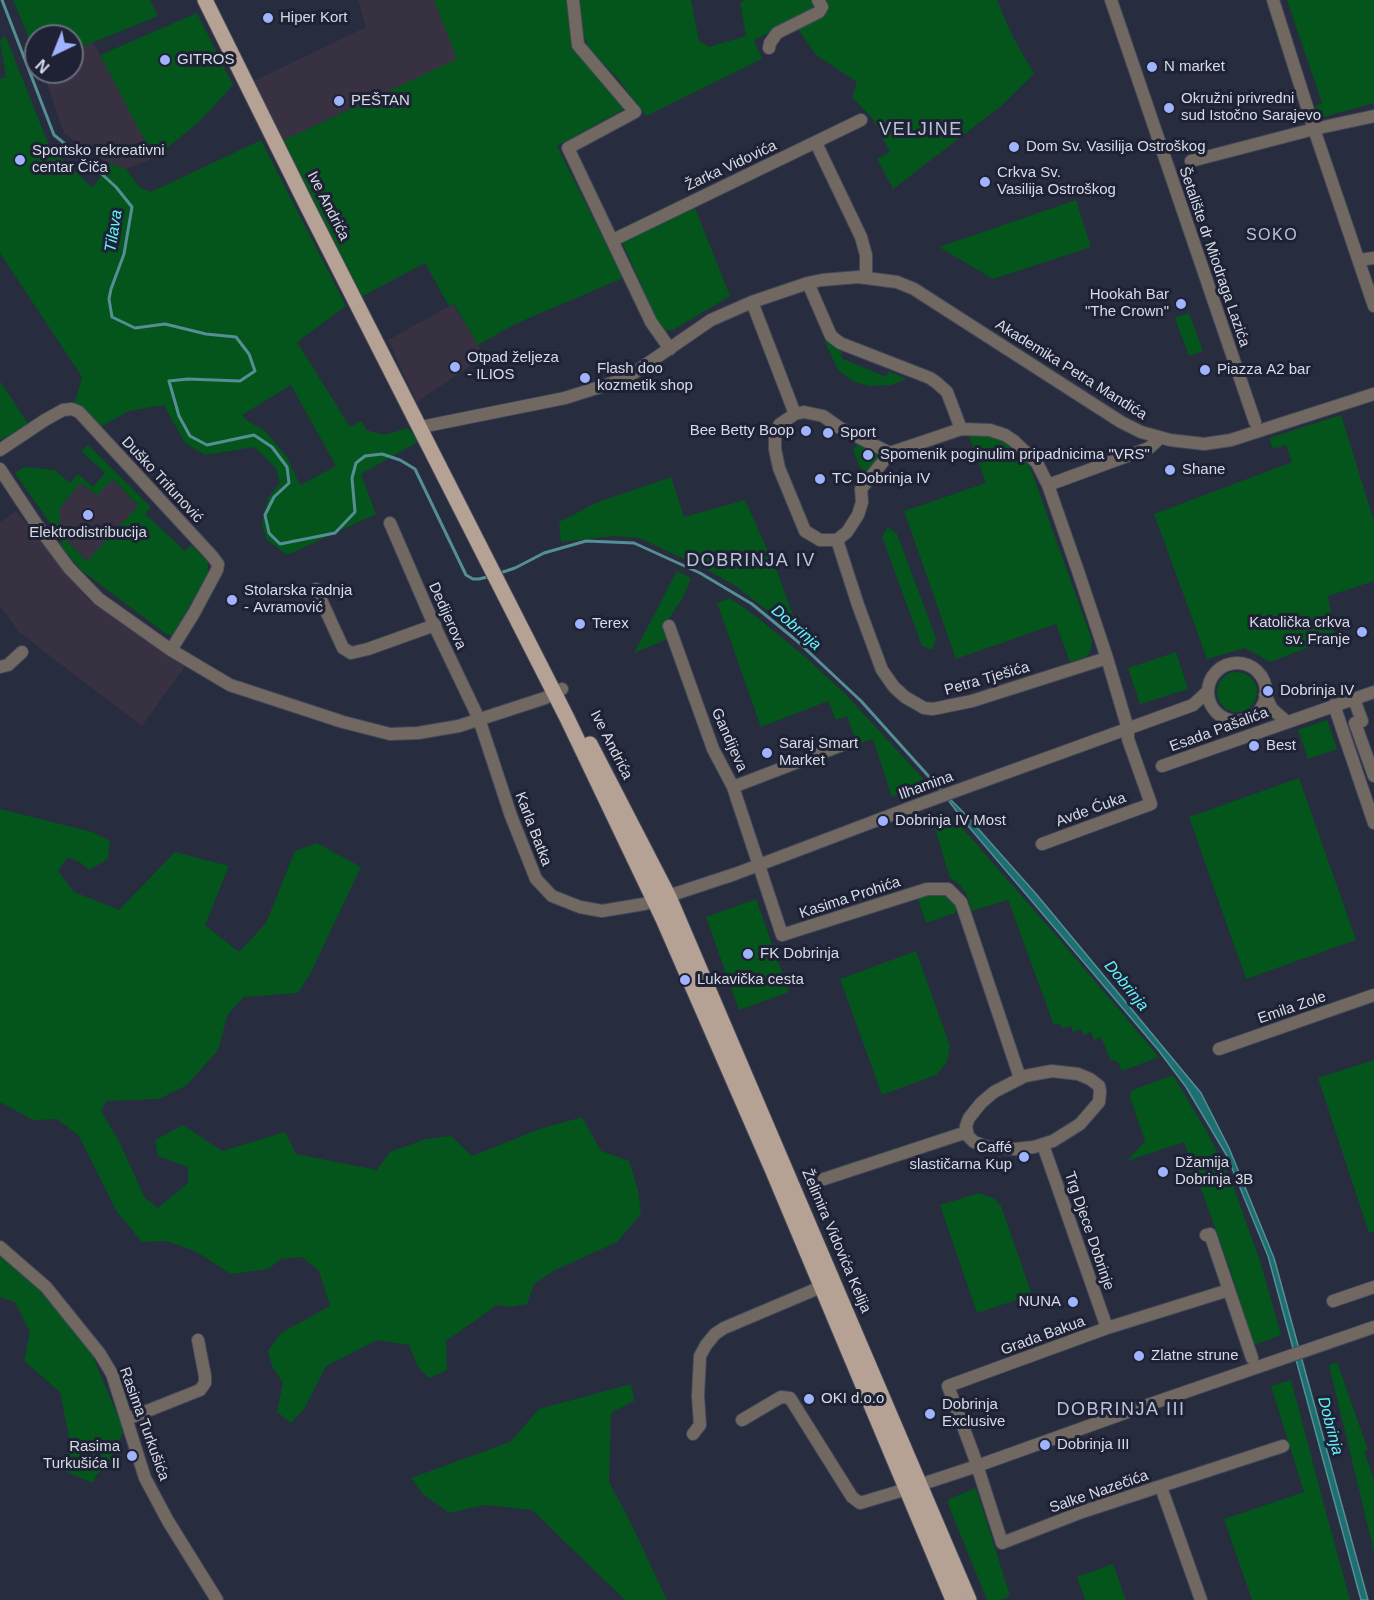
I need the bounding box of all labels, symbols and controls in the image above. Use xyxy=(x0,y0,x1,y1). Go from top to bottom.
place label: Hiper Kort xyxy=(280,9,348,27)
marker: Hiper Kort xyxy=(261,11,275,25)
north arrow xyxy=(24,24,84,84)
place label: GITROS xyxy=(177,51,235,69)
marker: GITROS xyxy=(158,53,172,67)
text: N xyxy=(33,56,53,76)
place label: N market xyxy=(1164,58,1225,76)
marker: N market xyxy=(1145,60,1159,74)
place label: Okružni privredni sud Istočno Sarajevo xyxy=(1181,90,1321,125)
place label: PEŠTAN xyxy=(351,92,410,110)
marker: PEŠTAN xyxy=(332,94,346,108)
marker: Okružni privredni sud Istočno Sarajevo xyxy=(1162,101,1176,115)
district label: VELJINE xyxy=(879,119,963,141)
street label: Žarka Vidovića xyxy=(682,137,780,195)
place label: Dom Sv. Vasilija Ostroškog xyxy=(1026,138,1205,156)
marker: Dom Sv. Vasilija Ostroškog xyxy=(1007,140,1021,154)
place label: Sportsko rekreativni centar Čiča xyxy=(32,142,165,177)
marker: Sportsko rekreativni centar Čiča xyxy=(13,153,27,167)
place label: Crkva Sv. Vasilija Ostroškog xyxy=(997,164,1116,199)
street label: Šetalište dr Miodraga Lazića xyxy=(1175,165,1253,349)
street label: Ive Andrića xyxy=(303,168,353,244)
marker: Crkva Sv. Vasilija Ostroškog xyxy=(978,175,992,189)
water label: Tilava xyxy=(101,208,127,254)
district label: SOKO xyxy=(1246,226,1298,246)
place label: Hookah Bar "The Crown" xyxy=(1085,286,1169,321)
marker: Hookah Bar "The Crown" xyxy=(1174,297,1188,311)
street label: Akademika Petra Mandića xyxy=(992,316,1150,424)
place label: Otpad željeza - ILIOS xyxy=(467,349,559,384)
marker: Otpad željeza - ILIOS xyxy=(448,360,462,374)
place label: Flash doo kozmetik shop xyxy=(597,360,693,395)
place label: Piazza A2 bar xyxy=(1217,361,1310,379)
marker: Piazza A2 bar xyxy=(1198,363,1212,377)
marker: Flash doo kozmetik shop xyxy=(578,371,592,385)
place label: Bee Betty Boop xyxy=(690,422,794,440)
marker: Bee Betty Boop xyxy=(799,424,813,438)
place label: Sport xyxy=(840,424,876,442)
marker: Sport xyxy=(821,426,835,440)
street label: Duško Trifunović xyxy=(118,433,206,527)
place label: Spomenik poginulim pripadnicima "VRS" xyxy=(880,446,1150,464)
marker: Spomenik poginulim pripadnicima "VRS" xyxy=(861,448,875,462)
place label: Shane xyxy=(1182,461,1225,479)
marker: Shane xyxy=(1163,463,1177,477)
place label: TC Dobrinja IV xyxy=(832,470,930,488)
marker: TC Dobrinja IV xyxy=(813,472,827,486)
marker: Elektrodistribucija xyxy=(81,508,95,522)
place label: Elektrodistribucija xyxy=(29,524,147,542)
district label: DOBRINJA IV xyxy=(686,550,816,572)
street label: Dedijerova xyxy=(424,580,470,652)
place label: Stolarska radnja - Avramović xyxy=(244,582,352,617)
marker: Stolarska radnja - Avramović xyxy=(225,593,239,607)
water label: Dobrinja xyxy=(767,601,825,655)
place label: Katolička crkva sv. Franje xyxy=(1249,614,1350,649)
place label: Terex xyxy=(592,615,629,633)
marker: Terex xyxy=(573,617,587,631)
marker: Katolička crkva sv. Franje xyxy=(1355,625,1369,639)
street label: Petra Tješića xyxy=(942,658,1032,700)
place label: Dobrinja IV xyxy=(1280,682,1354,700)
marker: Dobrinja IV xyxy=(1261,684,1275,698)
street label: Esada Pašalića xyxy=(1167,704,1271,756)
street label: Gandijeva xyxy=(707,705,751,775)
street label: Ive Andrića xyxy=(586,707,636,783)
place label: Saraj Smart Market xyxy=(779,735,858,770)
place label: Best xyxy=(1266,737,1296,755)
marker: Best xyxy=(1247,739,1261,753)
marker: Saraj Smart Market xyxy=(760,746,774,760)
street label: Ilhamina xyxy=(896,768,956,804)
street label: Avde Ćuka xyxy=(1054,789,1128,831)
street label: Karla Batka xyxy=(511,790,555,868)
place label: Dobrinja IV Most xyxy=(895,812,1006,830)
marker: Dobrinja IV Most xyxy=(876,814,890,828)
street label: Kasima Prohića xyxy=(797,873,903,923)
place label: FK Dobrinja xyxy=(760,945,839,963)
marker: FK Dobrinja xyxy=(741,947,755,961)
water label: Dobrinja xyxy=(1100,957,1152,1015)
place label: Lukavička cesta xyxy=(697,971,804,989)
marker: Lukavička cesta xyxy=(678,973,692,987)
street label: Emila Zole xyxy=(1256,988,1328,1028)
place label: Caffé slastičarna Kup xyxy=(909,1139,1012,1174)
marker: Caffé slastičarna Kup xyxy=(1017,1150,1031,1164)
place label: Džamija Dobrinja 3B xyxy=(1175,1154,1253,1189)
marker: Džamija Dobrinja 3B xyxy=(1156,1165,1170,1179)
street label: Želimira Vidovića Kelija xyxy=(797,1166,875,1316)
street label: Trg Djece Dobrinje xyxy=(1060,1169,1118,1293)
place label: NUNA xyxy=(1018,1293,1061,1311)
marker: NUNA xyxy=(1066,1295,1080,1309)
street label: Grada Bakua xyxy=(998,1312,1088,1360)
place label: Zlatne strune xyxy=(1151,1347,1239,1365)
marker: Zlatne strune xyxy=(1132,1349,1146,1363)
street label: Rasima Turkušića xyxy=(115,1365,173,1483)
place label: OKI d.o.o xyxy=(821,1390,884,1408)
marker: OKI d.o.o xyxy=(802,1392,816,1406)
water label: Dobrinja xyxy=(1313,1395,1347,1457)
place label: Dobrinja Exclusive xyxy=(942,1396,1005,1431)
district label: DOBRINJA III xyxy=(1056,1399,1186,1421)
marker: Dobrinja Exclusive xyxy=(923,1407,937,1421)
place label: Dobrinja III xyxy=(1057,1436,1130,1454)
place label: Rasima Turkušića II xyxy=(43,1438,120,1473)
marker: Dobrinja III xyxy=(1038,1438,1052,1452)
marker: Rasima Turkušića II xyxy=(125,1449,139,1463)
street label: Salke Nazečića xyxy=(1047,1467,1151,1517)

